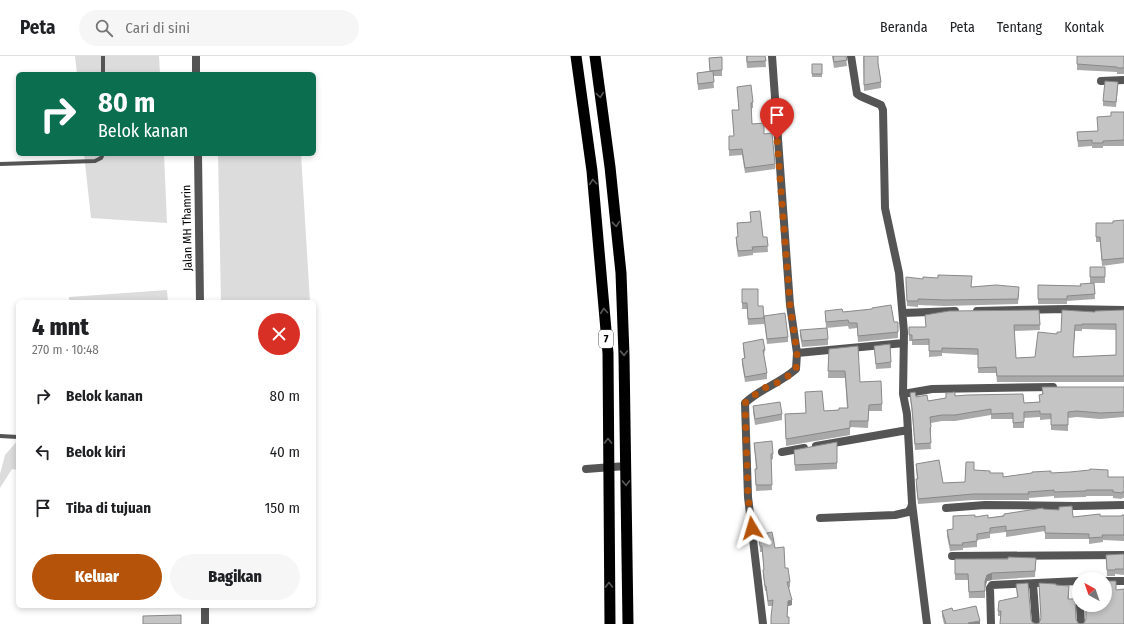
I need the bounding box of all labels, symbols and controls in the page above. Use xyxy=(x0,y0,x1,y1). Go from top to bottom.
search box xyxy=(79,10,359,46)
text: Peta xyxy=(20,16,55,39)
icon: search xyxy=(93,17,115,39)
text: Cari di sini xyxy=(125,19,190,37)
text: Beranda xyxy=(880,19,928,36)
text: Peta xyxy=(950,19,975,36)
text: Tentang xyxy=(997,19,1042,36)
text: Kontak xyxy=(1064,19,1104,36)
text: 80 m xyxy=(98,86,155,119)
icon: right xyxy=(32,88,84,140)
one-way arrow xyxy=(595,92,604,98)
pin xyxy=(760,98,794,139)
icon: arrive xyxy=(766,104,788,126)
text: Belok kanan xyxy=(98,120,188,142)
one-way arrow xyxy=(589,179,598,185)
street label: Jalan MH Thamrin xyxy=(179,185,195,271)
one-way arrow xyxy=(611,221,620,227)
one-way arrow xyxy=(600,308,609,314)
text: 4 mnt xyxy=(32,313,89,341)
button: close xyxy=(258,313,300,355)
road number: 7 xyxy=(599,330,613,348)
text: 270 m · 10:48 xyxy=(32,342,99,357)
one-way arrow xyxy=(620,350,628,356)
icon: right xyxy=(32,385,54,407)
text: Belok kanan xyxy=(66,387,143,405)
text: 80 m xyxy=(270,387,300,405)
one-way arrow xyxy=(604,438,612,444)
icon: left xyxy=(32,441,54,463)
text: Belok kiri xyxy=(66,443,126,461)
text: 40 m xyxy=(270,443,300,461)
one-way arrow xyxy=(622,480,630,486)
icon: arrive xyxy=(32,497,54,519)
text: Tiba di tujuan xyxy=(66,499,151,517)
text: 150 m xyxy=(264,499,300,517)
position arrow xyxy=(731,507,773,549)
button: Keluar xyxy=(32,554,162,600)
button: Bagikan xyxy=(170,554,300,600)
north arrow xyxy=(1072,572,1112,612)
map controls xyxy=(1072,572,1112,612)
one-way arrow xyxy=(605,582,613,588)

